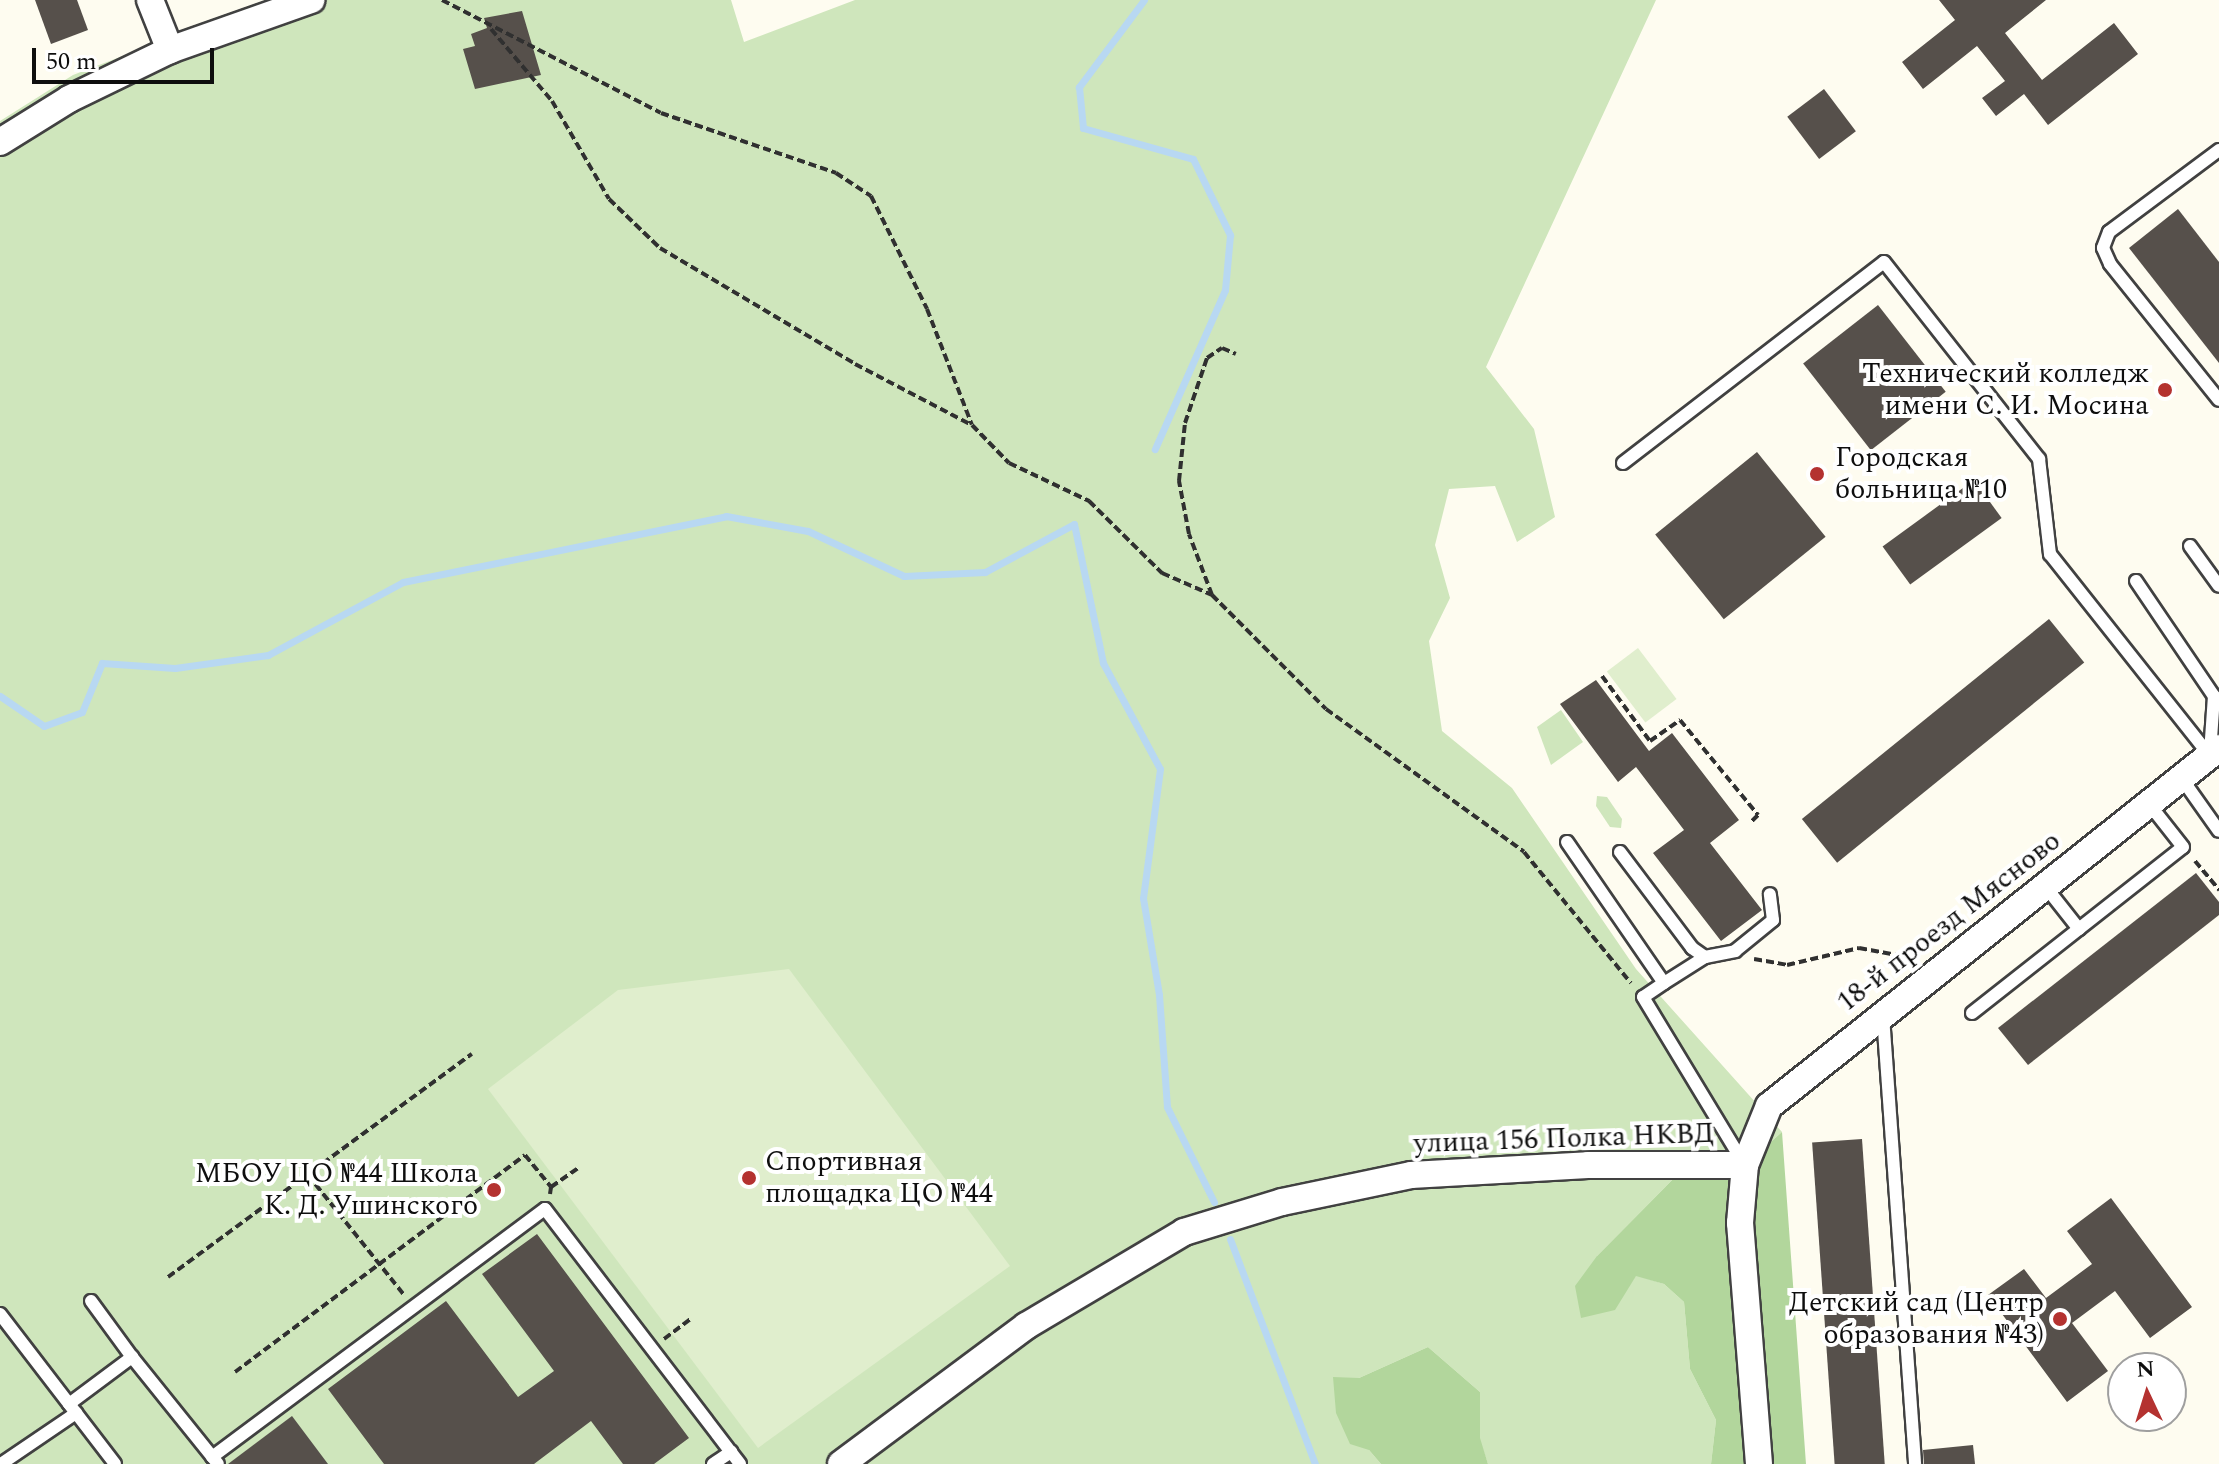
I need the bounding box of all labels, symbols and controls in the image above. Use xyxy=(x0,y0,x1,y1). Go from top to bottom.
scale bar xyxy=(36,32,218,82)
text: 50 m xyxy=(46,44,97,80)
place label: Технический колледж имени С. И. Мосина xyxy=(1862,357,2149,423)
marker: Технический колледж имени С. И. Мосина xyxy=(2156,381,2174,399)
place label: Городская больница №10 xyxy=(1835,441,2007,507)
marker: Городская больница №10 xyxy=(1806,463,1828,485)
street label: 18-й проезд Мясново xyxy=(1831,824,2067,1020)
street label: улица 156 Полка НКВД xyxy=(1413,1117,1715,1161)
place label: Спортивная площадка ЦО №44 xyxy=(765,1145,993,1211)
place label: МБОУ ЦО №44 Школа К. Д. Ушинского xyxy=(195,1157,478,1223)
marker: Спортивная площадка ЦО №44 xyxy=(740,1169,758,1187)
marker: МБОУ ЦО №44 Школа К. Д. Ушинского xyxy=(485,1181,503,1199)
place label: Детский сад (Центр образования №43) xyxy=(1789,1286,2044,1352)
marker: Детский сад (Центр образования №43) xyxy=(2051,1310,2069,1328)
north arrow xyxy=(2107,1352,2187,1432)
text: N xyxy=(2135,1352,2156,1387)

